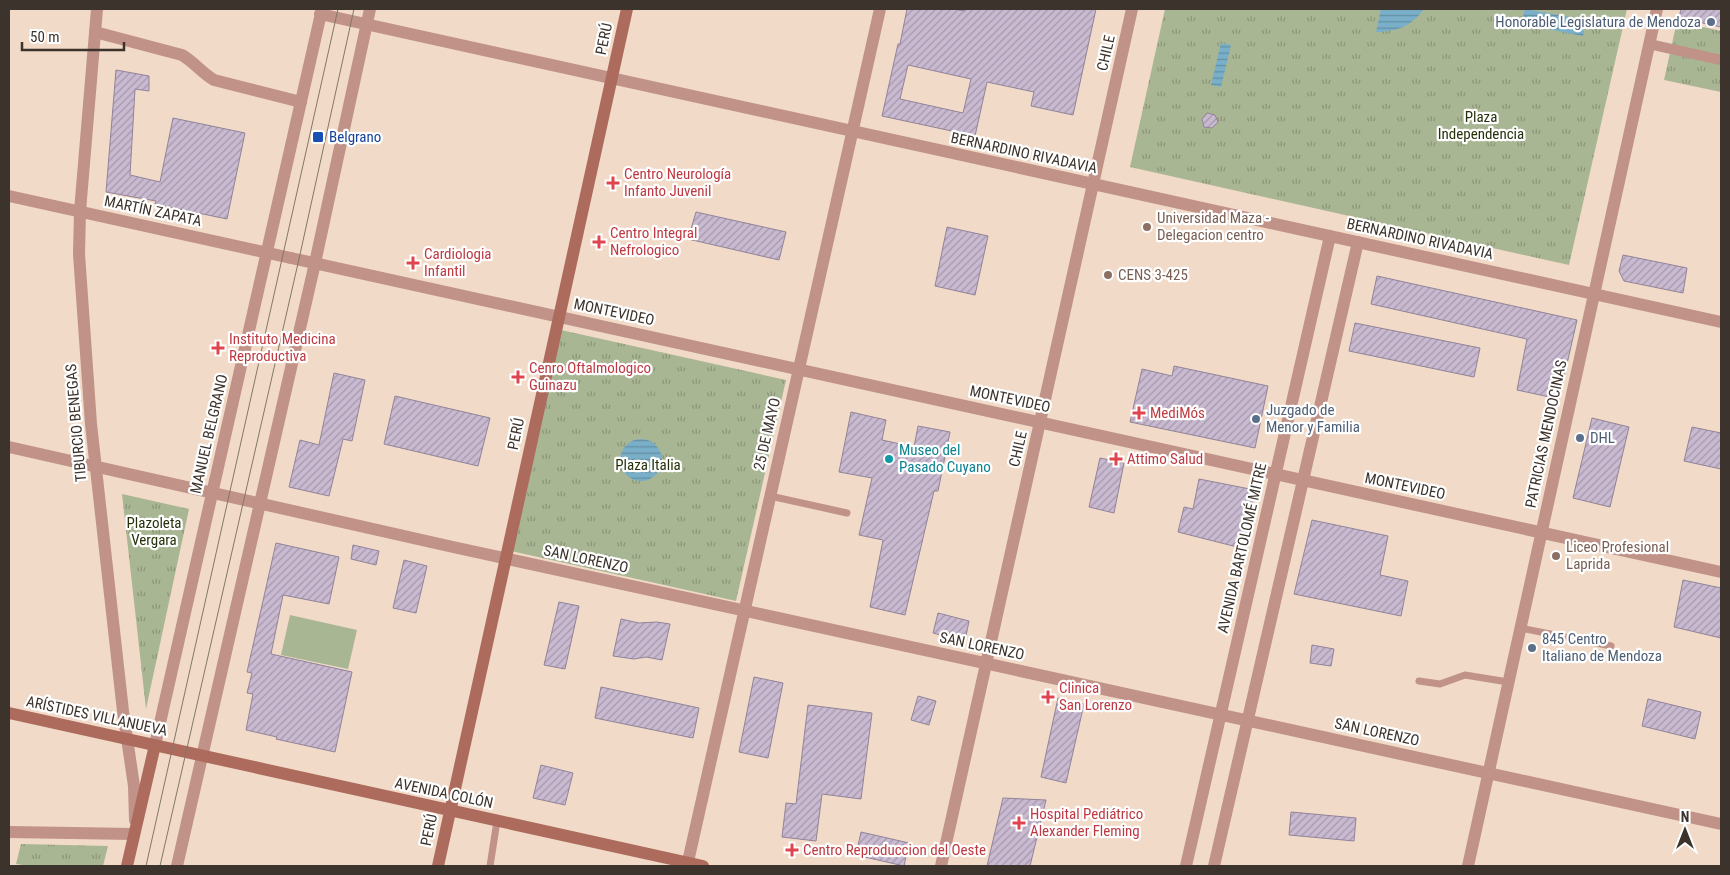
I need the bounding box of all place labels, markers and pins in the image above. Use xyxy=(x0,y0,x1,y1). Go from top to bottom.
place label: Honorable Legislatura de Mendoza xyxy=(1495,13,1701,31)
marker: Honorable Legislatura de Mendoza xyxy=(1705,16,1717,28)
place label: Belgrano xyxy=(329,128,381,146)
marker: Belgrano xyxy=(311,130,325,144)
place label: Centro Neurología Infanto Juvenil xyxy=(624,165,731,200)
marker: Centro Neurología Infanto Juvenil xyxy=(606,176,620,190)
place label: Universidad Maza - Delegacion centro xyxy=(1157,209,1270,244)
marker: Universidad Maza - Delegacion centro xyxy=(1141,221,1153,233)
place label: Centro Integral Nefrologico xyxy=(610,224,697,259)
marker: Centro Integral Nefrologico xyxy=(592,235,606,249)
place label: Cardiologia Infantil xyxy=(424,245,492,280)
marker: Cardiologia Infantil xyxy=(406,256,420,270)
place label: CENS 3-425 xyxy=(1118,266,1188,284)
marker: CENS 3-425 xyxy=(1102,269,1114,281)
place label: Instituto Medicina Reproductiva xyxy=(229,330,336,365)
marker: Instituto Medicina Reproductiva xyxy=(211,341,225,355)
place label: Cenro Oftalmologico Guinazu xyxy=(529,359,651,394)
marker: Cenro Oftalmologico Guinazu xyxy=(511,370,525,384)
place label: Juzgado de Menor y Familia xyxy=(1266,401,1360,436)
place label: MediMós xyxy=(1150,404,1205,422)
marker: MediMós xyxy=(1132,406,1146,420)
marker: Juzgado de Menor y Familia xyxy=(1250,413,1262,425)
place label: DHL xyxy=(1590,429,1615,447)
marker: DHL xyxy=(1574,432,1586,444)
place label: Museo del Pasado Cuyano xyxy=(899,441,991,476)
place label: Attimo Salud xyxy=(1127,450,1203,468)
marker: Attimo Salud xyxy=(1109,452,1123,466)
marker: Museo del Pasado Cuyano xyxy=(883,453,895,465)
place label: Liceo Profesional Laprida xyxy=(1566,538,1669,573)
marker: Liceo Profesional Laprida xyxy=(1550,550,1562,562)
place label: 845 Centro Italiano de Mendoza xyxy=(1542,630,1662,665)
marker: 845 Centro Italiano de Mendoza xyxy=(1526,642,1538,654)
place label: Clinica San Lorenzo xyxy=(1059,679,1132,714)
marker: Clinica San Lorenzo xyxy=(1041,690,1055,704)
place label: Hospital Pediátrico Alexander Fleming xyxy=(1030,805,1143,840)
marker: Hospital Pediátrico Alexander Fleming xyxy=(1012,816,1026,830)
place label: Centro Reproduccion del Oeste xyxy=(803,841,986,859)
marker: Centro Reproduccion del Oeste xyxy=(785,843,799,857)

